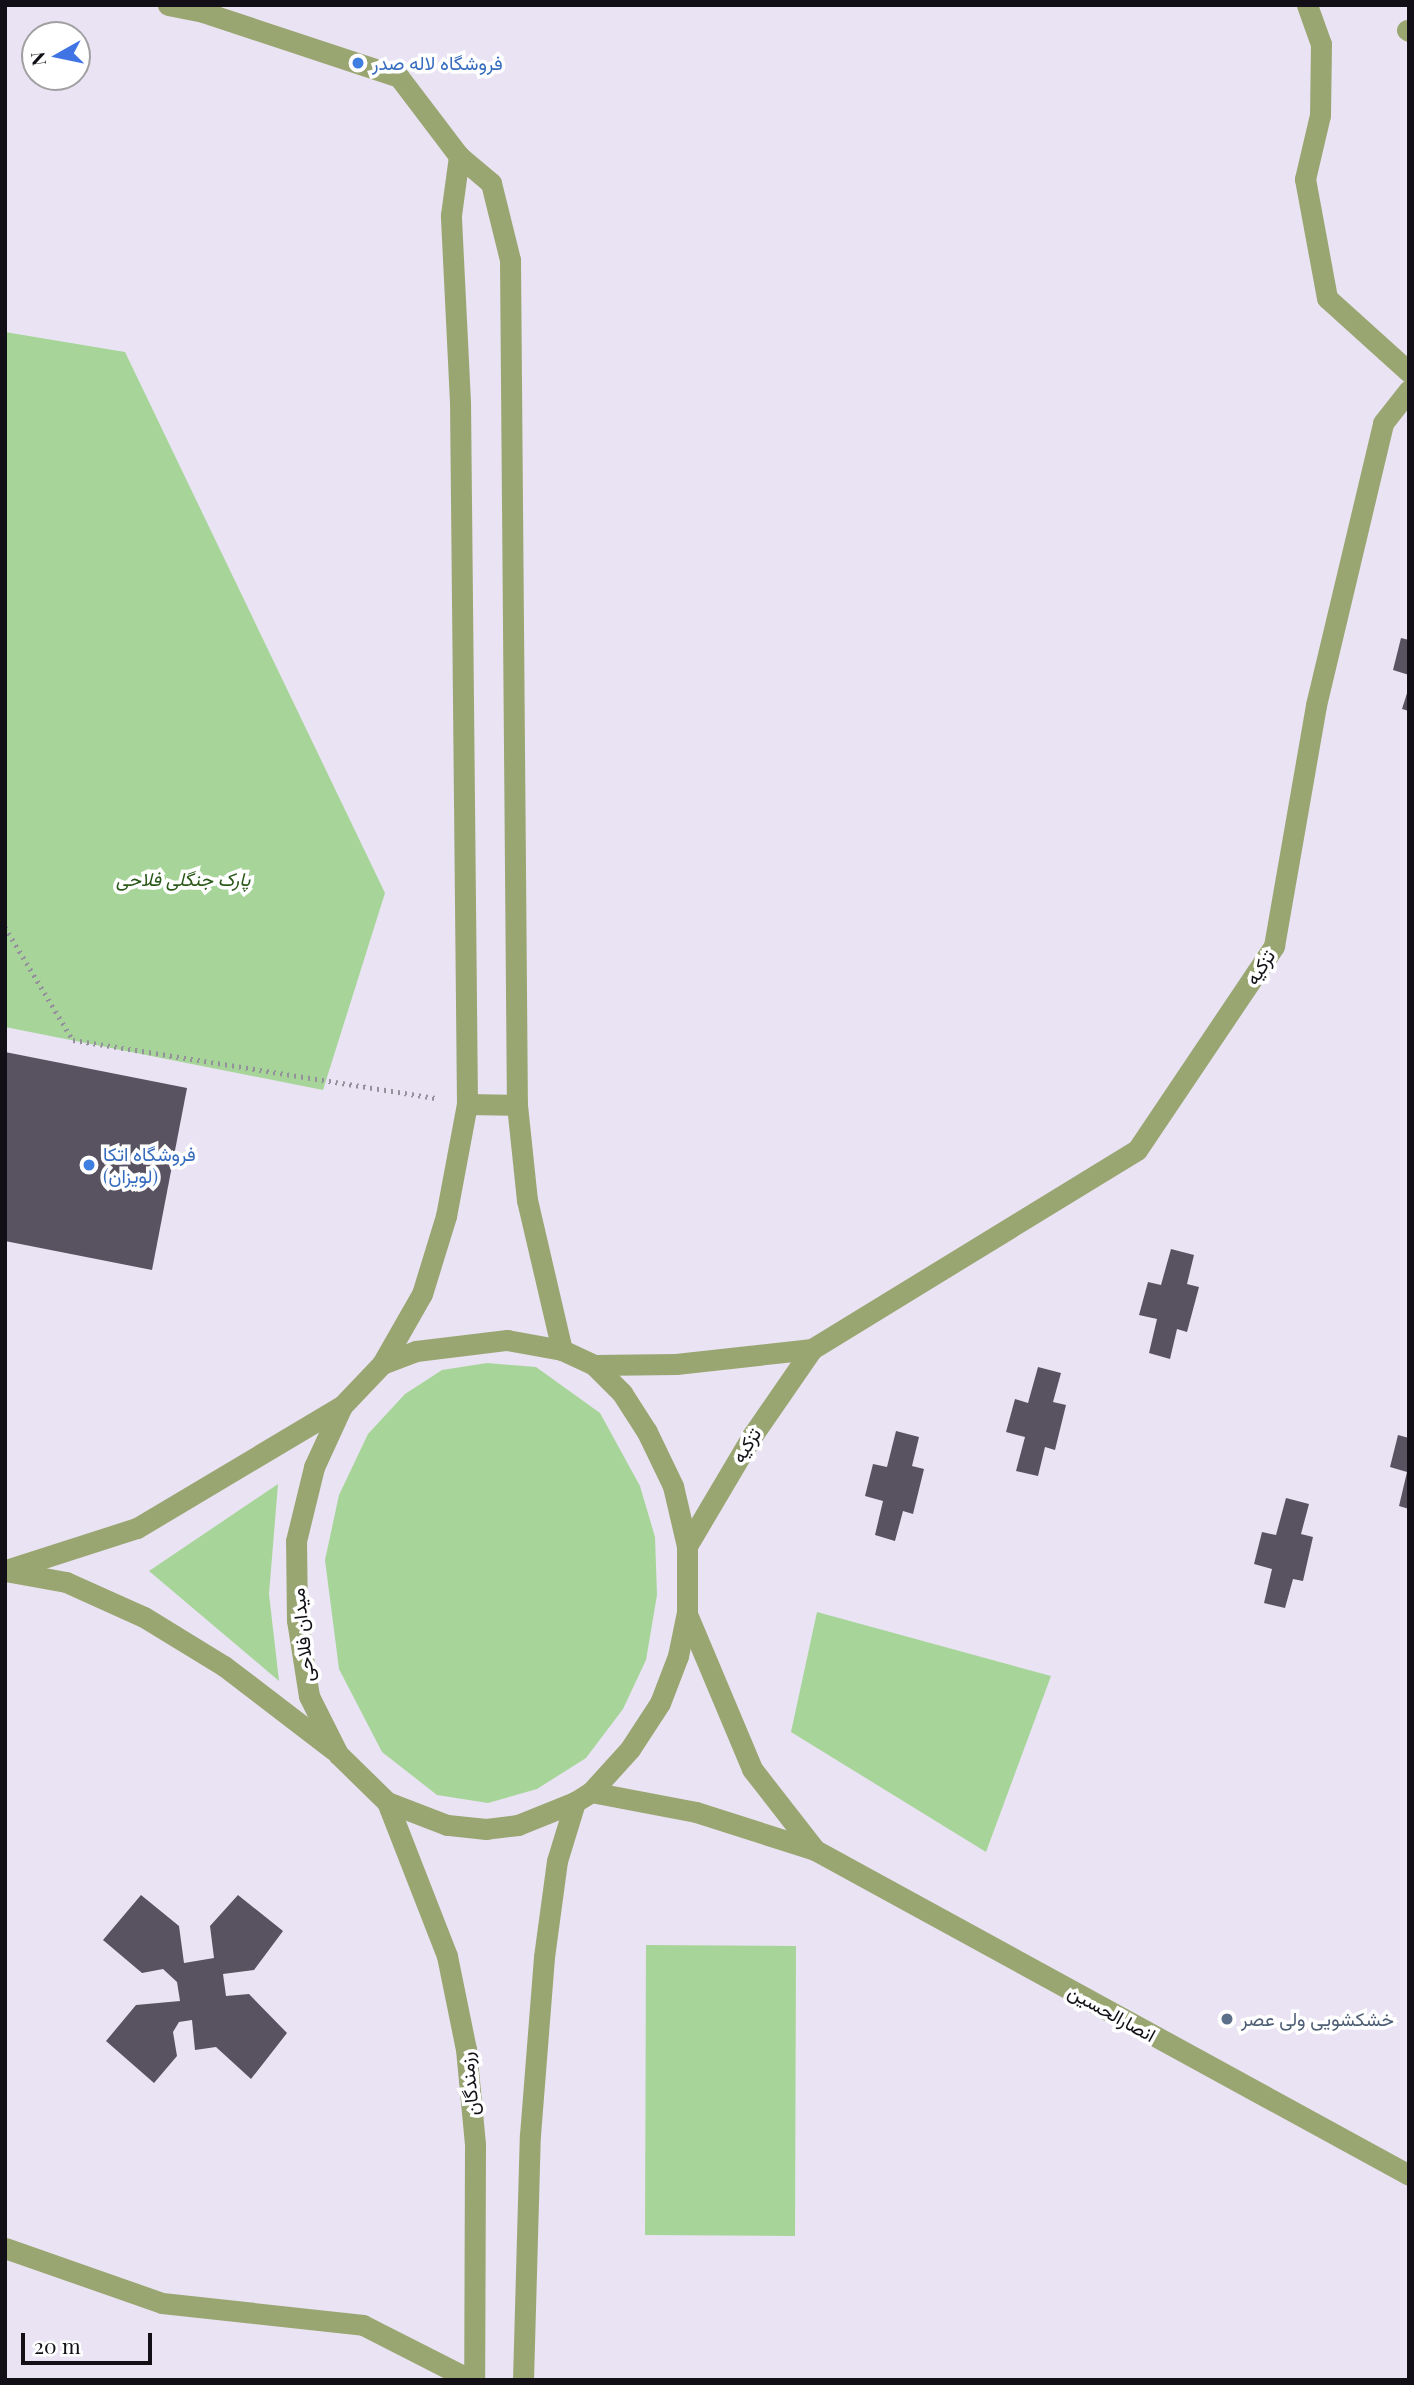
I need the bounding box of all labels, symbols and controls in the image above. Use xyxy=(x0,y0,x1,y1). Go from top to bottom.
north arrow xyxy=(21,21,91,91)
text: N xyxy=(23,50,51,68)
place label: فروشگاه لاله صدر xyxy=(372,52,503,74)
marker: فروشگاه لاله صدر xyxy=(350,55,366,71)
park label: پارک جنگلی فلاحی xyxy=(116,868,250,890)
street label: تزکیه xyxy=(1240,945,1280,989)
place label: فروشگاه اتکا (لویزان) xyxy=(103,1143,196,1187)
marker: فروشگاه اتکا (لویزان) xyxy=(81,1157,97,1173)
street label: تزکیه xyxy=(727,1423,765,1467)
street label: میدان فلاحی xyxy=(286,1587,318,1683)
street label: انصارالحسین xyxy=(1064,1980,1160,2046)
place label: خشکشویی ولی عصر xyxy=(1241,2008,1394,2030)
marker: خشکشویی ولی عصر xyxy=(1219,2011,1235,2027)
street label: رزمندگان xyxy=(454,2051,484,2117)
scale bar xyxy=(24,2318,156,2362)
text: 20 m xyxy=(34,2331,81,2359)

